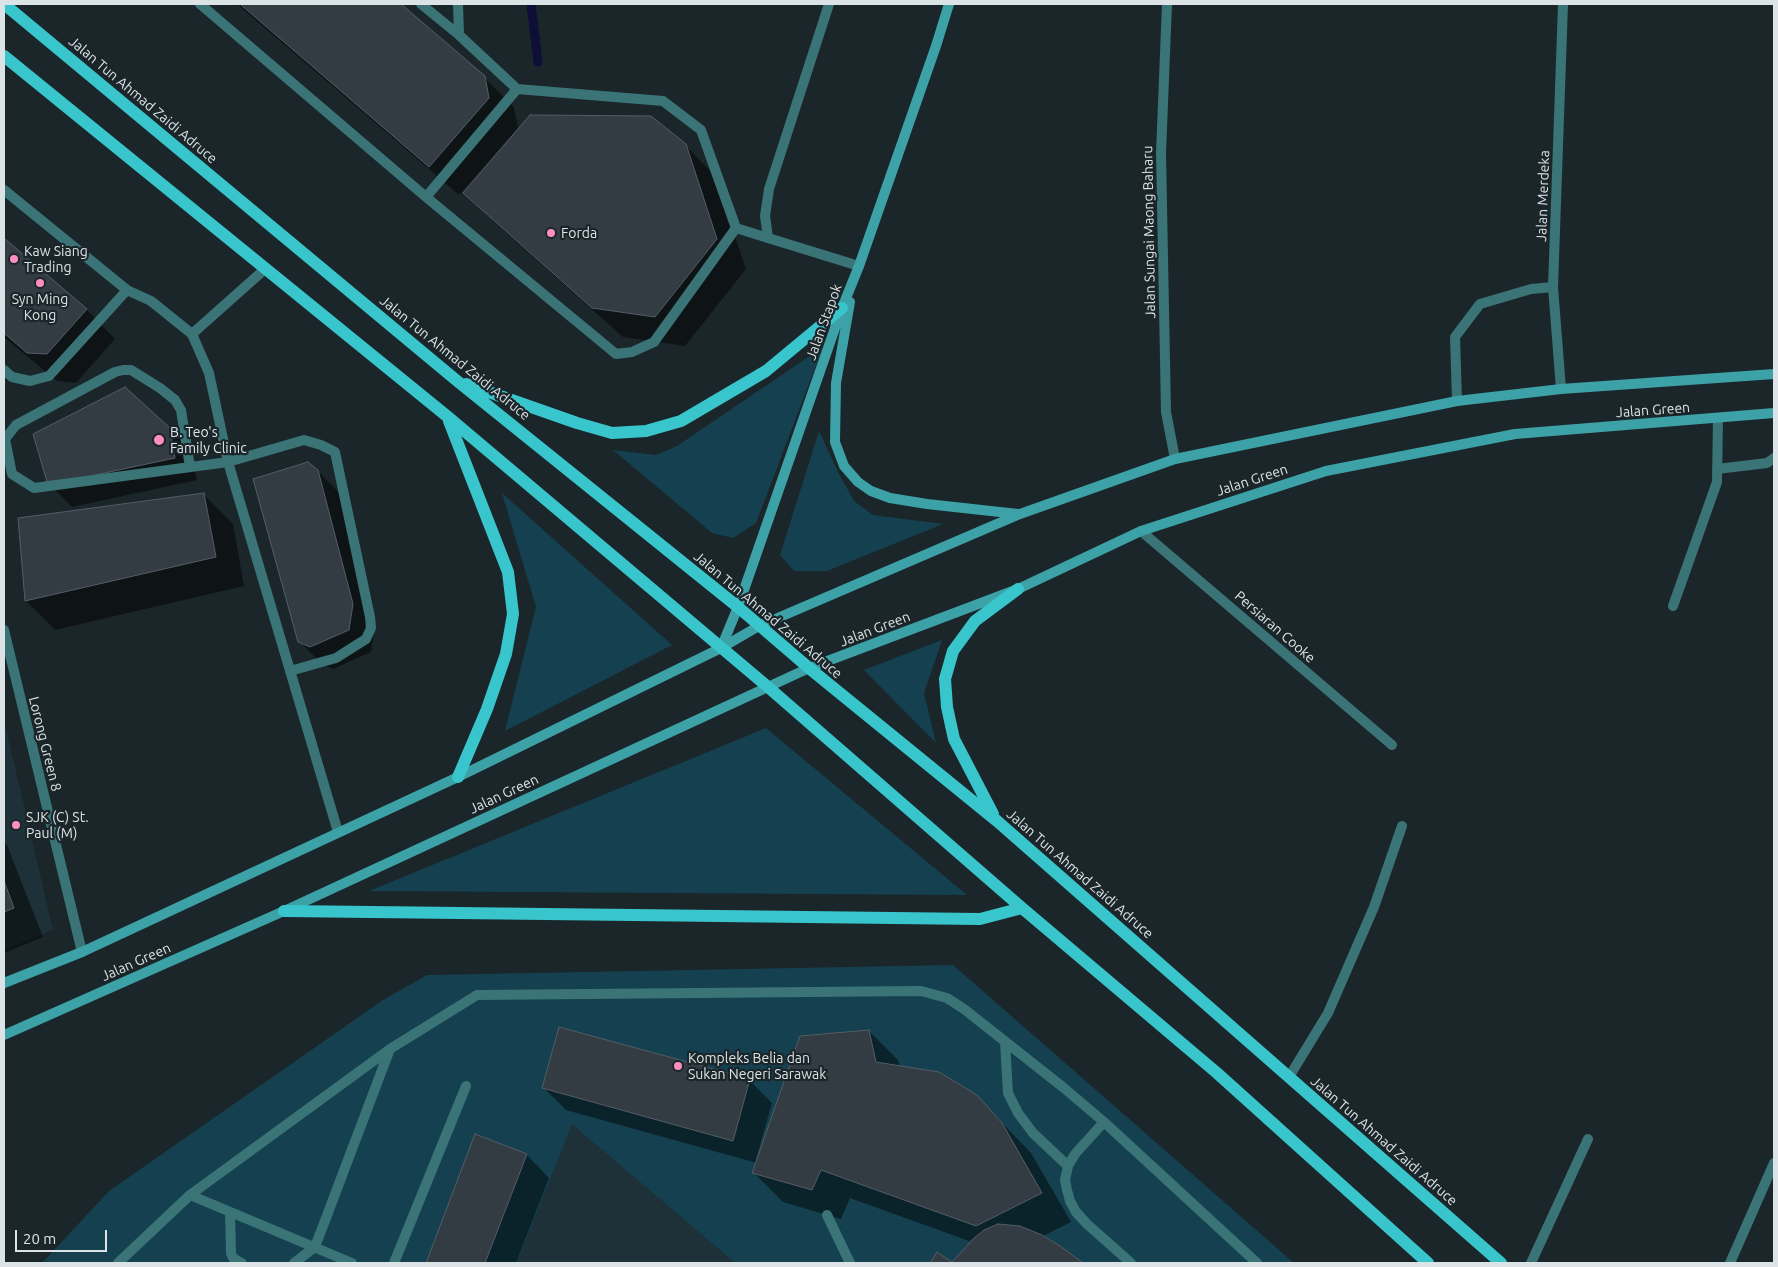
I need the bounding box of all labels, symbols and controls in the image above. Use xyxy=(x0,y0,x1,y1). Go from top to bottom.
street label: Jalan Tun Ahmad Zaidi Adruce xyxy=(65,33,221,167)
street label: Jalan Sungai Maong Baharu xyxy=(1139,146,1159,318)
street label: Jalan Merdeka xyxy=(1533,150,1553,242)
place label: Forda xyxy=(561,225,597,241)
marker: Forda xyxy=(545,227,557,239)
place label: Kaw Siang Trading xyxy=(24,243,88,276)
marker: Kaw Siang Trading xyxy=(8,253,20,265)
marker: Syn Ming Kong xyxy=(34,277,46,289)
street label: Jalan Stapok xyxy=(802,282,846,362)
place label: Syn Ming Kong xyxy=(12,291,68,324)
street label: Jalan Tun Ahmad Zaidi Adruce xyxy=(376,292,534,424)
street label: Jalan Green xyxy=(1615,399,1691,421)
place label: B. Teo's Family Clinic xyxy=(170,424,247,457)
marker: B. Teo's Family Clinic xyxy=(152,433,166,447)
street label: Jalan Green xyxy=(1214,461,1290,499)
street label: Jalan Tun Ahmad Zaidi Adruce xyxy=(690,548,846,682)
street label: Persiaran Cooke xyxy=(1231,588,1319,666)
street label: Jalan Green xyxy=(837,608,913,650)
street label: Lorong Green 8 xyxy=(25,695,65,793)
street label: Jalan Green xyxy=(467,771,541,817)
street label: Jalan Tun Ahmad Zaidi Adruce xyxy=(1003,806,1157,942)
place label: SJK (C) St. Paul (M) xyxy=(26,809,89,842)
marker: SJK (C) St. Paul (M) xyxy=(10,819,22,831)
street label: Jalan Green xyxy=(99,939,173,985)
place label: Kompleks Belia dan Sukan Negeri Sarawak xyxy=(688,1050,826,1082)
marker: Kompleks Belia dan Sukan Negeri Sarawak xyxy=(672,1060,684,1072)
street label: Jalan Tun Ahmad Zaidi Adruce xyxy=(1307,1073,1461,1209)
scale bar xyxy=(18,1220,110,1252)
text: 20 m xyxy=(23,1230,56,1247)

